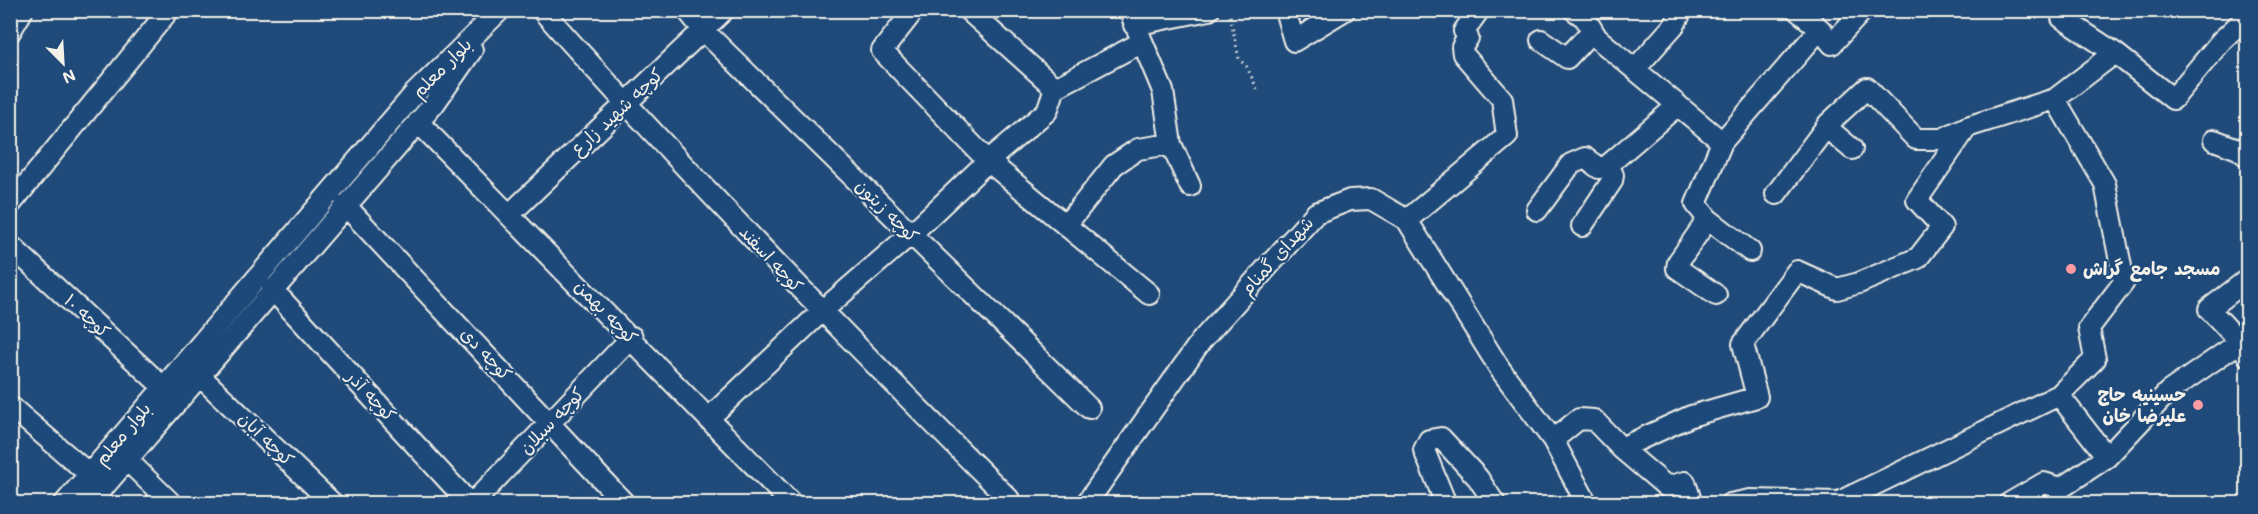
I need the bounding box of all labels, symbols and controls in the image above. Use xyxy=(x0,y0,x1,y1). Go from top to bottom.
street label: بلوار معلم xyxy=(406,32,479,105)
north arrow xyxy=(33,33,93,93)
street label: کوچه شهید زارع xyxy=(565,62,669,161)
text: N xyxy=(59,65,79,89)
street label: کوچه زیتون xyxy=(850,173,925,248)
street label: شهدای گمنام xyxy=(1234,211,1320,302)
street label: کوچه اسفند xyxy=(734,220,809,298)
place label: مسجد جامع گراش xyxy=(2083,256,2221,282)
marker: مسجد جامع گراش xyxy=(2064,262,2078,276)
street label: کوچه بهمن xyxy=(569,274,644,350)
street label: کوچه ۱۰ xyxy=(59,288,116,344)
street label: کوچه دی xyxy=(455,321,518,386)
street label: کوچه آذر xyxy=(340,363,402,427)
street label: کوچه سبلان xyxy=(513,381,590,460)
place label: حسینیه حاج علیرضا خان xyxy=(2097,382,2186,427)
street label: بلوار معلم xyxy=(89,397,158,472)
marker: حسینیه حاج علیرضا خان xyxy=(2191,398,2205,412)
street label: کوچه آبان xyxy=(233,406,300,472)

